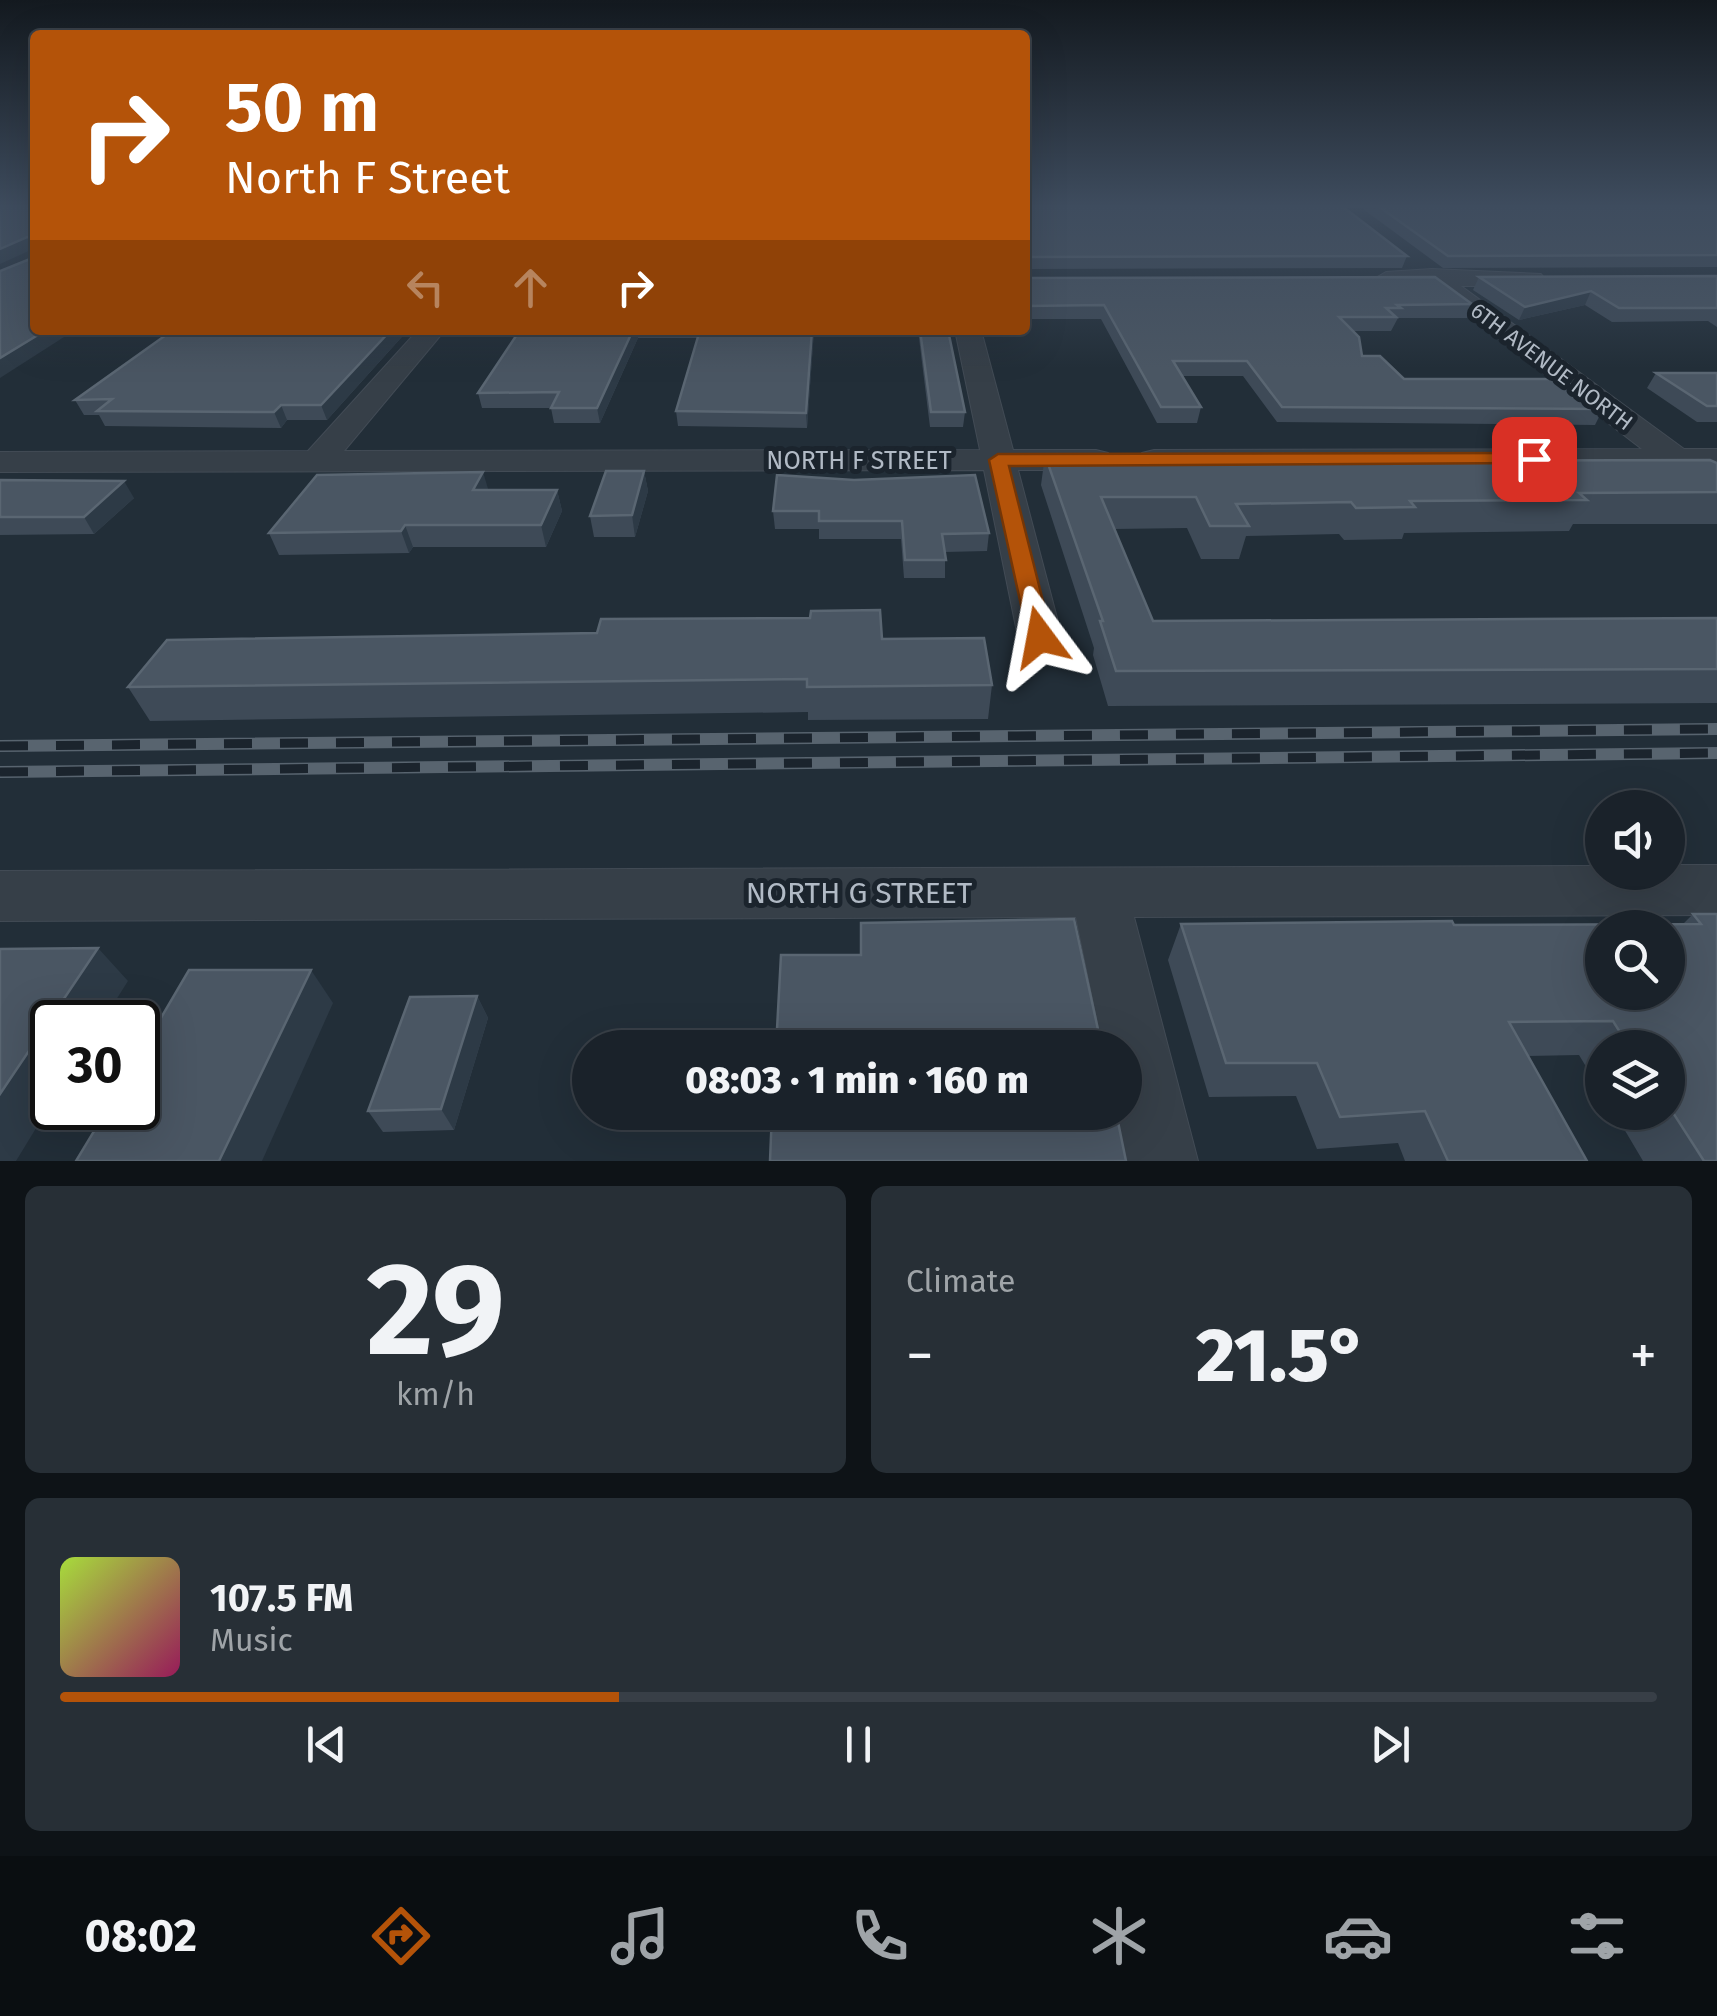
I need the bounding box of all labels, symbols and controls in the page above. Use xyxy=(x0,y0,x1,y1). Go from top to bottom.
text: 50 m xyxy=(225,66,379,150)
icon: right xyxy=(60,70,190,200)
text: North F Street xyxy=(225,151,510,205)
icon: left xyxy=(398,260,453,315)
icon: ahead xyxy=(503,260,558,315)
icon: right xyxy=(608,260,663,315)
street label: 6TH AVENUE NORTH xyxy=(1465,297,1638,436)
pin xyxy=(1492,417,1577,502)
icon: arrive xyxy=(1507,432,1562,487)
street label: NORTH F STREET xyxy=(766,446,952,476)
position arrow xyxy=(988,585,1092,689)
map controls xyxy=(1585,790,1685,1130)
button: sound xyxy=(1585,790,1685,890)
street label: NORTH G STREET xyxy=(746,875,973,911)
button: search xyxy=(1585,910,1685,1010)
speed limit sign: 30 xyxy=(30,1000,160,1130)
button: layers xyxy=(1585,1030,1685,1130)
text: 08:03 · 1 min · 160 m xyxy=(685,1057,1029,1103)
text: 29 xyxy=(366,1232,505,1388)
text: Climate xyxy=(906,1262,1015,1300)
text: 21.5° xyxy=(1196,1311,1367,1401)
text: − xyxy=(906,1323,934,1389)
text: + xyxy=(1630,1323,1657,1389)
text: km/h xyxy=(396,1375,475,1413)
text: 107.5 FM xyxy=(210,1575,353,1621)
text: Music xyxy=(210,1621,293,1659)
icon: previous xyxy=(299,1717,354,1772)
icon: pause xyxy=(831,1717,886,1772)
icon: next xyxy=(1363,1717,1418,1772)
icon: directions xyxy=(366,1901,436,1971)
icon: music xyxy=(605,1901,675,1971)
icon: phone xyxy=(845,1901,915,1971)
icon: climate xyxy=(1084,1901,1154,1971)
icon: car xyxy=(1323,1901,1393,1971)
icon: filters xyxy=(1562,1901,1632,1971)
text: 08:02 xyxy=(85,1909,197,1963)

